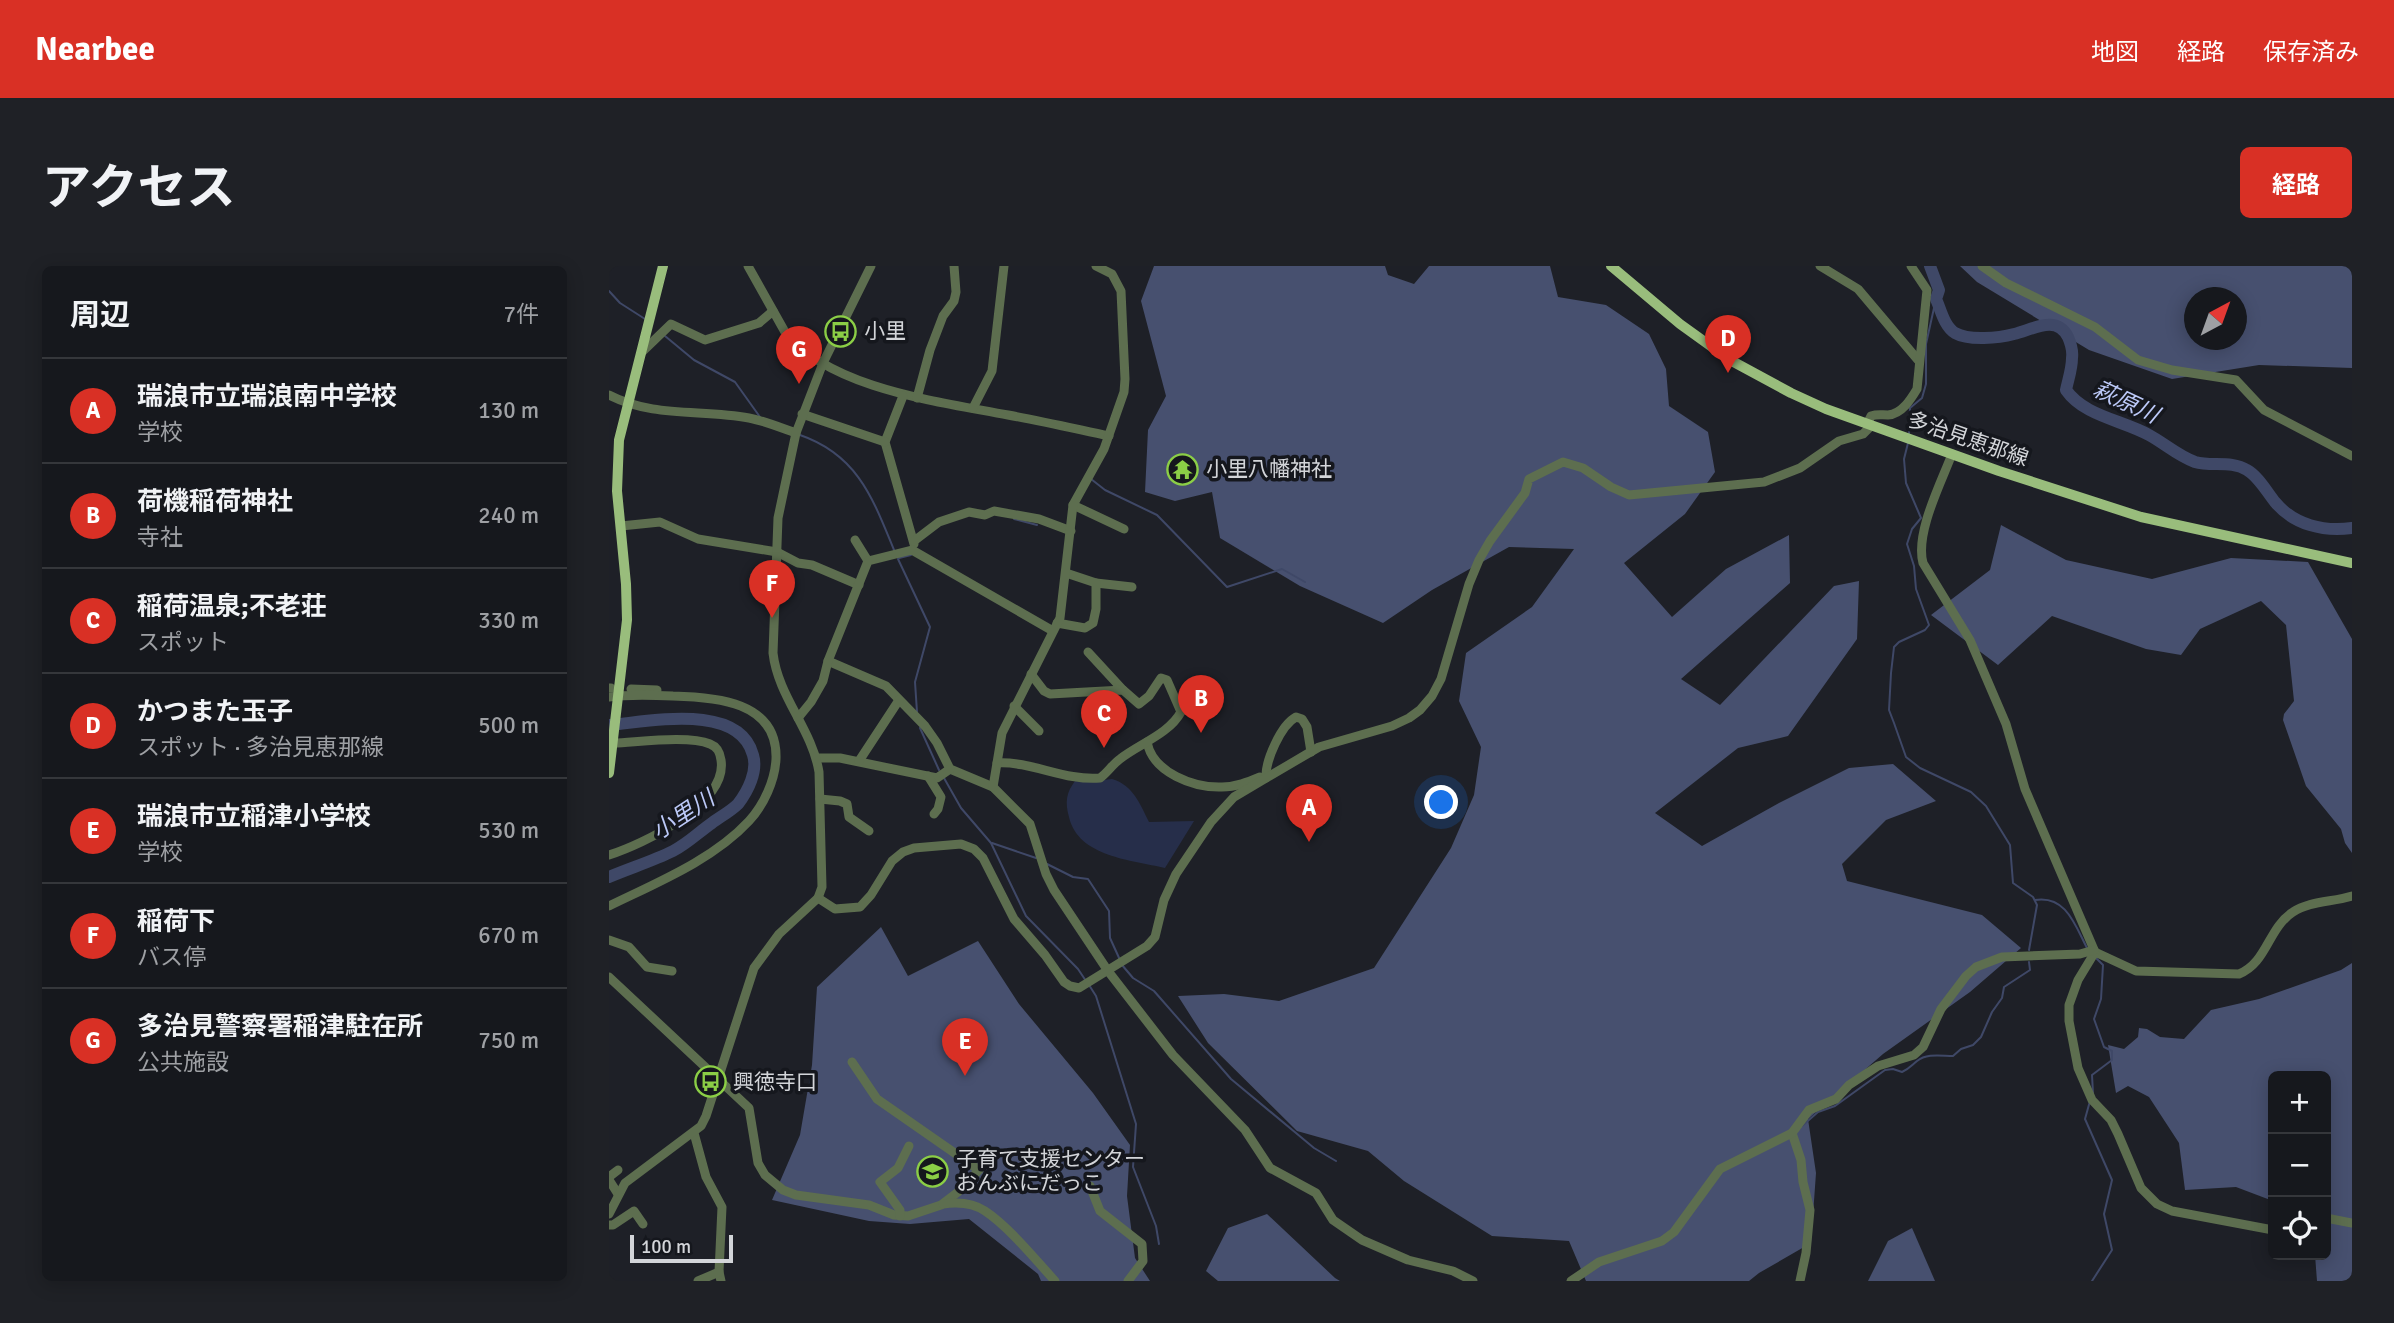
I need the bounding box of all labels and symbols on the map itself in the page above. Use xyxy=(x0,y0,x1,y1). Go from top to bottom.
north arrow xyxy=(2184,287,2247,350)
bus stop icon: 小里 xyxy=(824,314,858,348)
pin: D xyxy=(1705,315,1751,373)
place label: 小里 xyxy=(864,318,906,344)
pin: G xyxy=(776,326,822,384)
water label: 萩原川 xyxy=(2089,374,2166,431)
street label: 多治見恵那線 xyxy=(1904,406,2032,472)
temple icon: 小里八幡神社 xyxy=(1166,452,1200,486)
place label: 小里八幡神社 xyxy=(1206,456,1332,482)
pin: F xyxy=(749,560,795,618)
pin: B xyxy=(1178,675,1224,733)
pin: C xyxy=(1081,690,1127,748)
water label: 小里川 xyxy=(646,782,722,846)
pin: A xyxy=(1286,784,1332,842)
your location xyxy=(1424,785,1458,819)
pin: E xyxy=(942,1018,988,1076)
bus stop icon: 興徳寺口 xyxy=(693,1065,727,1099)
place label: 興徳寺口 xyxy=(733,1069,817,1095)
place label: 子育て支援センター おんぶにだっこ xyxy=(956,1146,1145,1196)
school or university icon: 子育て支援センター おんぶにだっこ xyxy=(916,1154,950,1188)
scale bar xyxy=(630,1232,733,1264)

